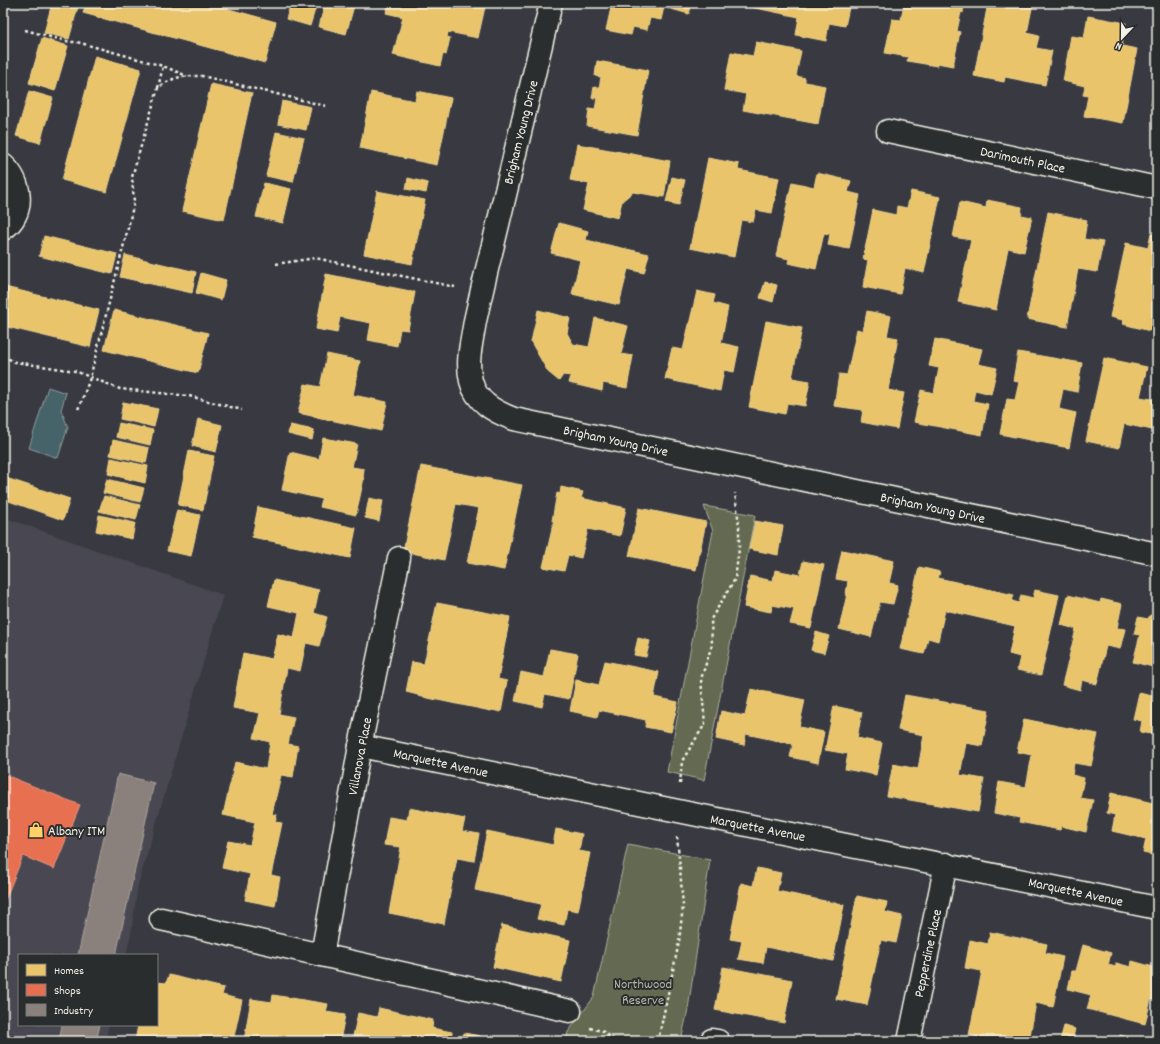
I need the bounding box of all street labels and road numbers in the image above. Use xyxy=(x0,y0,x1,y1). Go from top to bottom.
street label: Brigham Young Drive xyxy=(499,78,545,187)
street label: Darimouth Place xyxy=(978,142,1067,180)
street label: Brigham Young Drive xyxy=(561,421,670,463)
street label: Brigham Young Drive xyxy=(878,488,987,530)
street label: Villanova Place xyxy=(344,716,378,797)
street label: Marquette Avenue xyxy=(391,744,490,784)
street label: Marquette Avenue xyxy=(708,810,807,848)
street label: Marquette Avenue xyxy=(1026,873,1125,913)
street label: Pepperdine Place xyxy=(910,907,948,999)

